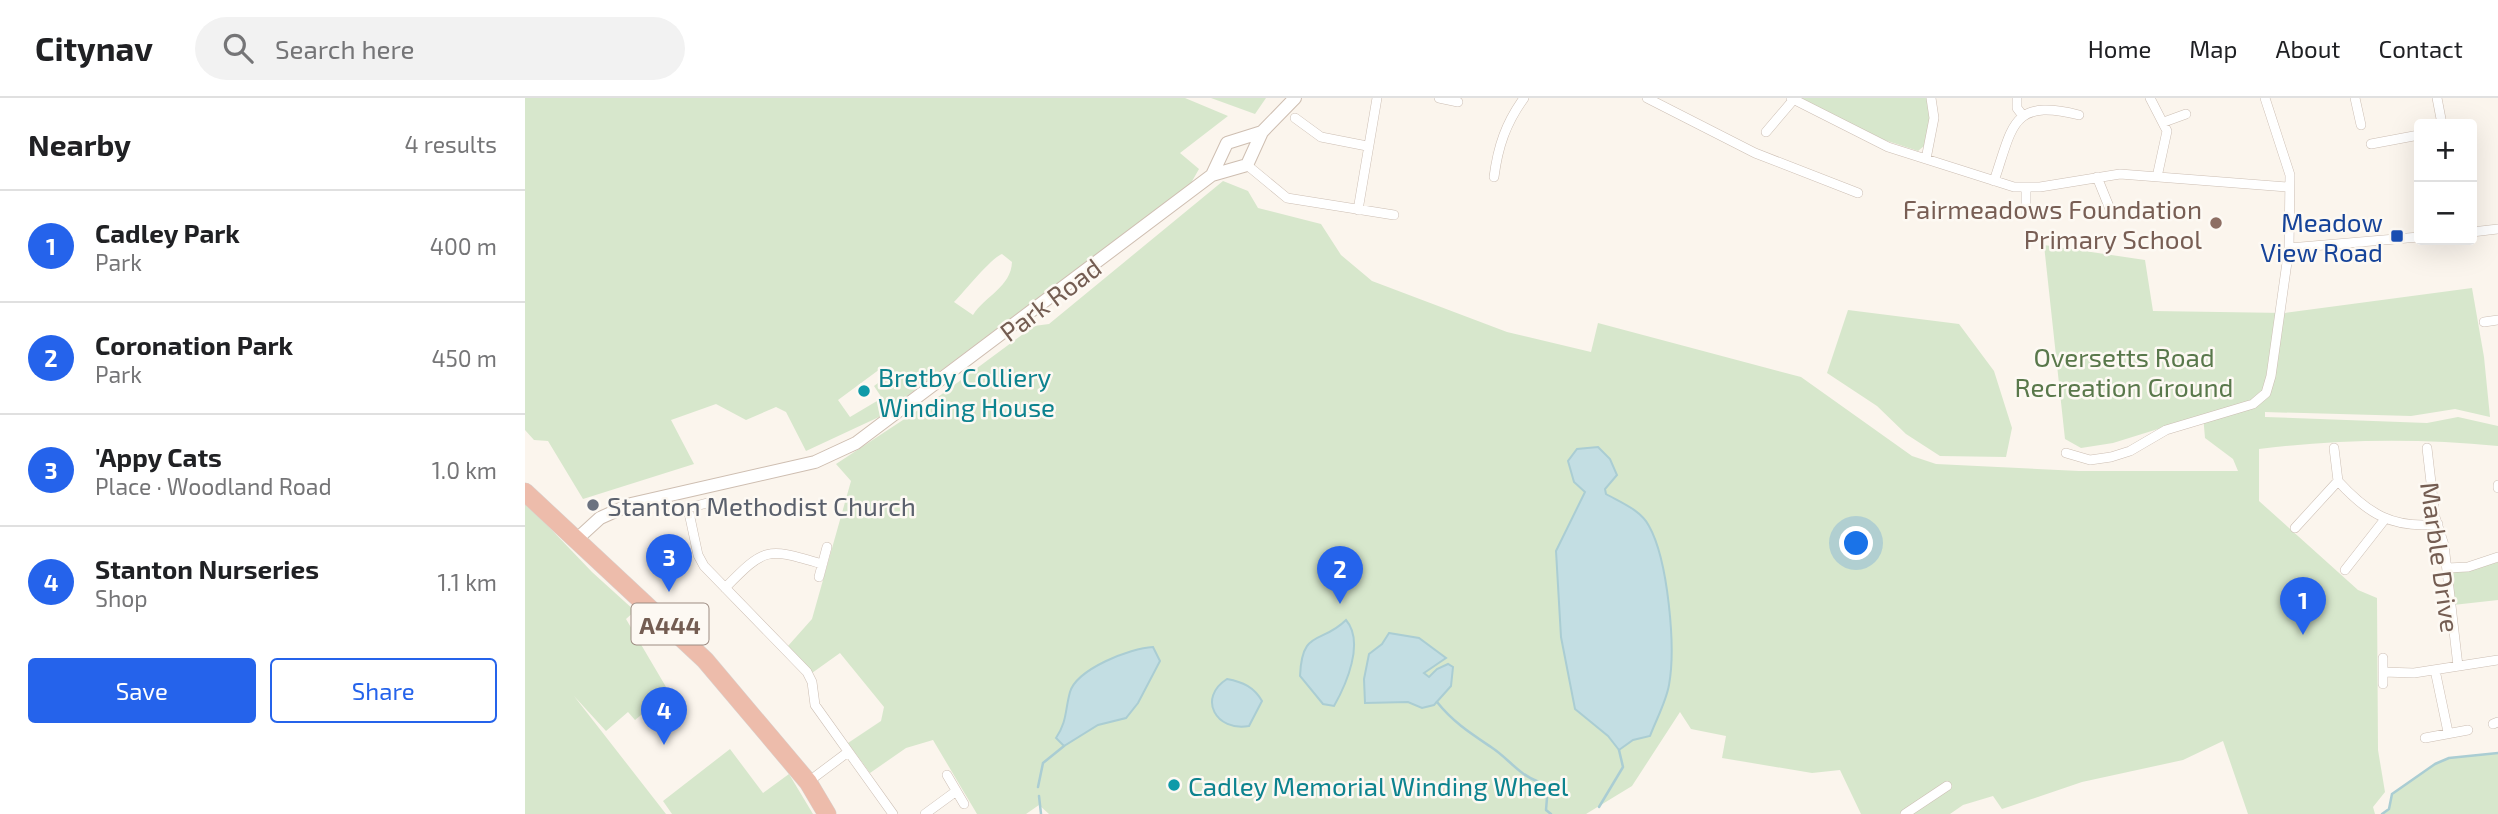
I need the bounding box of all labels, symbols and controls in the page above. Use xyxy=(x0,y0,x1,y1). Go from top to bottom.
search box xyxy=(195,17,685,80)
text: Citynav xyxy=(35,28,153,68)
icon: search xyxy=(219,29,257,67)
text: Search here xyxy=(275,33,415,64)
text: Home xyxy=(2088,34,2151,63)
text: Map xyxy=(2189,34,2237,63)
text: About xyxy=(2275,34,2341,63)
text: Contact xyxy=(2379,34,2463,63)
map controls xyxy=(2414,119,2477,245)
button: + xyxy=(2414,119,2477,182)
text: Nearby xyxy=(28,126,131,162)
text: 4 results xyxy=(405,130,497,158)
button: − xyxy=(2414,182,2477,245)
place label: Fairmeadows Foundation Primary School xyxy=(1903,193,2202,254)
place label: Meadow View Road xyxy=(2260,206,2383,267)
marker: Fairmeadows Foundation Primary School xyxy=(2208,215,2224,231)
text: Cadley Park xyxy=(95,217,240,248)
marker: Meadow View Road xyxy=(2389,228,2405,244)
text: 1 xyxy=(46,232,56,260)
text: 400 m xyxy=(430,232,497,260)
text: Park xyxy=(95,248,142,276)
street label: Park Road xyxy=(993,251,1107,347)
text: Coronation Park xyxy=(95,329,293,360)
park label: Oversetts Road Recreation Ground xyxy=(2015,341,2233,402)
text: 2 xyxy=(44,344,58,372)
text: 450 m xyxy=(431,344,497,372)
text: Park xyxy=(95,360,142,388)
place label: Bretby Colliery Winding House xyxy=(878,361,1055,422)
marker: Bretby Colliery Winding House xyxy=(856,383,872,399)
text: 'Appy Cats xyxy=(95,441,222,472)
text: 3 xyxy=(44,456,58,484)
text: 1.0 km xyxy=(432,456,497,484)
text: Place · Woodland Road xyxy=(95,472,332,500)
street label: Marble Drive xyxy=(2415,480,2467,634)
place label: Stanton Methodist Church xyxy=(607,490,916,521)
marker: Stanton Methodist Church xyxy=(585,497,601,513)
your location xyxy=(1839,526,1873,560)
pin: 3 xyxy=(646,534,692,592)
pin: 2 xyxy=(1317,546,1363,604)
text: Stanton Nurseries xyxy=(95,553,319,584)
text: 4 xyxy=(44,568,58,596)
text: 1.1 km xyxy=(437,568,497,596)
pin: 1 xyxy=(2280,577,2326,635)
text: Shop xyxy=(95,584,148,612)
road number: A444 xyxy=(631,603,709,644)
button: Save xyxy=(28,658,256,723)
button: Share xyxy=(270,658,497,723)
pin: 4 xyxy=(641,687,687,745)
place label: Cadley Memorial Winding Wheel xyxy=(1188,770,1569,801)
marker: Cadley Memorial Winding Wheel xyxy=(1166,777,1182,793)

